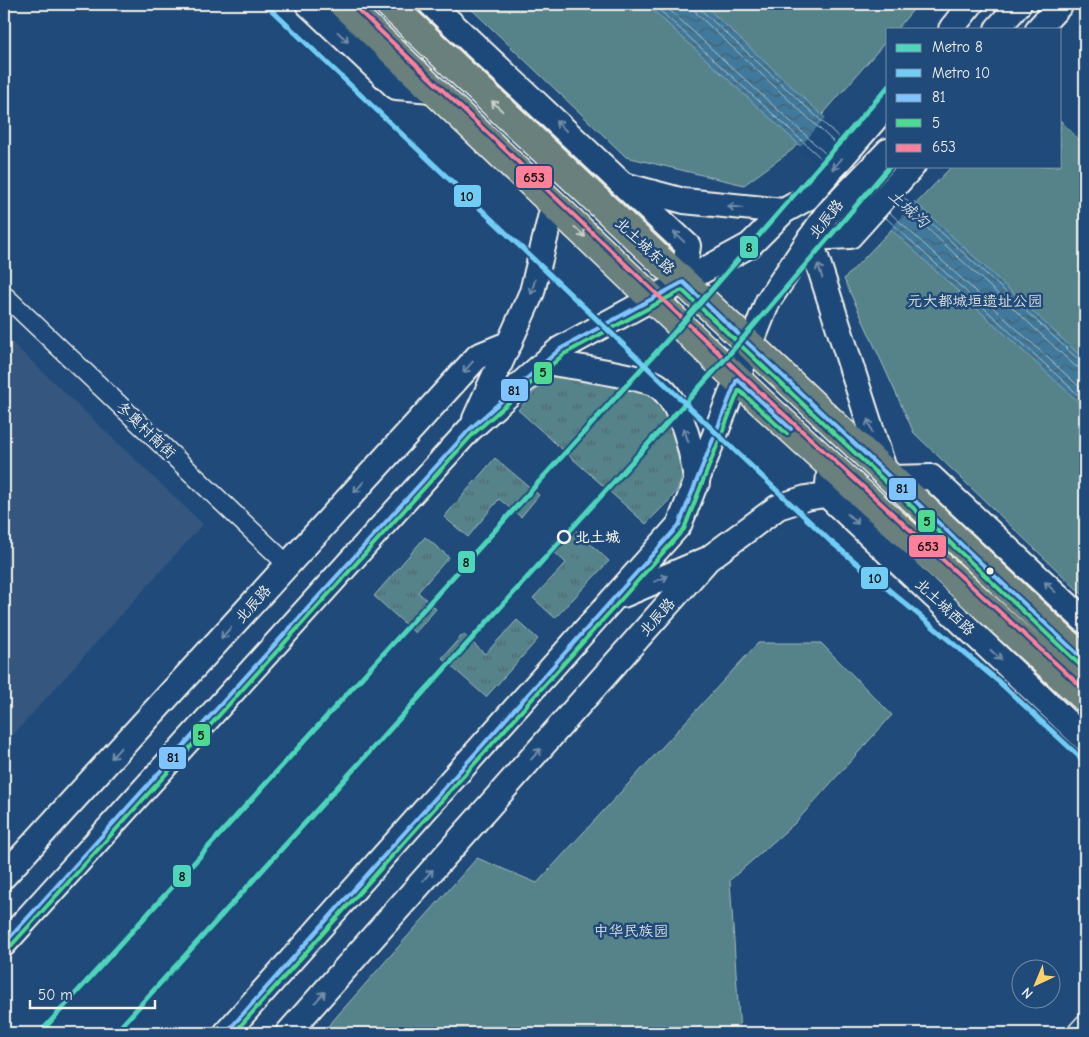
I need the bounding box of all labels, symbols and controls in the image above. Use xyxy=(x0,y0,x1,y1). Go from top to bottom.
legend xyxy=(886,28,1062,168)
one-way arrow xyxy=(337,31,350,43)
text: Metro 8 xyxy=(932,38,983,56)
text: Metro 10 xyxy=(932,64,990,82)
text: 81 xyxy=(932,88,946,106)
one-way arrow xyxy=(491,100,503,112)
text: 5 xyxy=(932,114,940,132)
one-way arrow xyxy=(554,120,567,132)
text: 653 xyxy=(932,138,956,156)
one-way arrow xyxy=(831,157,843,170)
line badge: 653 xyxy=(515,165,553,189)
text: 653 xyxy=(523,169,545,186)
line badge: 10 xyxy=(453,184,482,208)
water label: 土城沟 xyxy=(884,186,934,233)
text: 10 xyxy=(460,188,474,205)
street label: 北辰路 xyxy=(805,196,847,242)
one-way arrow xyxy=(728,202,744,212)
street label: 北土城东路 xyxy=(611,214,679,278)
one-way arrow xyxy=(574,225,586,238)
one-way arrow xyxy=(673,231,685,243)
line badge: 8 xyxy=(739,235,759,259)
text: 8 xyxy=(745,239,753,256)
one-way arrow xyxy=(815,264,825,280)
one-way arrow xyxy=(528,279,538,295)
park label: 元大都城垣遗址公园 xyxy=(907,292,1043,310)
one-way arrow xyxy=(462,360,474,373)
line badge: 5 xyxy=(533,361,553,385)
text: 5 xyxy=(539,364,547,381)
line badge: 81 xyxy=(500,378,529,402)
text: 81 xyxy=(508,382,520,399)
street label: 冬奥村南街 xyxy=(112,398,180,462)
one-way arrow xyxy=(865,419,874,434)
one-way arrow xyxy=(680,427,690,443)
line badge: 81 xyxy=(888,477,917,501)
one-way arrow xyxy=(353,480,365,493)
text: 81 xyxy=(896,480,908,497)
line badge: 5 xyxy=(917,509,936,533)
one-way arrow xyxy=(847,513,859,525)
text: 5 xyxy=(923,513,931,530)
place label: 北土城 xyxy=(575,528,620,546)
marker: 北土城 xyxy=(557,530,571,544)
line badge: 653 xyxy=(908,534,947,558)
text: 653 xyxy=(917,538,939,555)
line badge: 8 xyxy=(457,550,476,574)
text: 8 xyxy=(462,554,470,571)
line badge: 10 xyxy=(860,566,889,590)
unlabelled marker xyxy=(985,566,995,576)
text: 10 xyxy=(868,570,882,587)
one-way arrow xyxy=(654,573,669,582)
street label: 北土城西路 xyxy=(911,575,979,639)
street label: 北辰路 xyxy=(231,581,275,627)
one-way arrow xyxy=(1044,581,1056,593)
street label: 北辰路 xyxy=(635,594,679,640)
one-way arrow xyxy=(220,626,232,639)
one-way arrow xyxy=(990,649,1003,661)
line badge: 5 xyxy=(192,723,211,747)
text: 5 xyxy=(197,727,205,744)
one-way arrow xyxy=(110,746,122,759)
line badge: 81 xyxy=(158,746,187,770)
one-way arrow xyxy=(530,747,541,760)
text: 81 xyxy=(167,749,179,766)
line badge: 8 xyxy=(172,864,192,888)
text: 8 xyxy=(178,868,186,885)
one-way arrow xyxy=(422,869,434,882)
park label: 中华民族园 xyxy=(593,922,669,940)
north arrow xyxy=(1012,960,1062,1010)
scale bar xyxy=(30,977,155,1009)
text: N xyxy=(1018,984,1037,1002)
text: 50 m xyxy=(38,986,73,1004)
one-way arrow xyxy=(314,990,326,1003)

